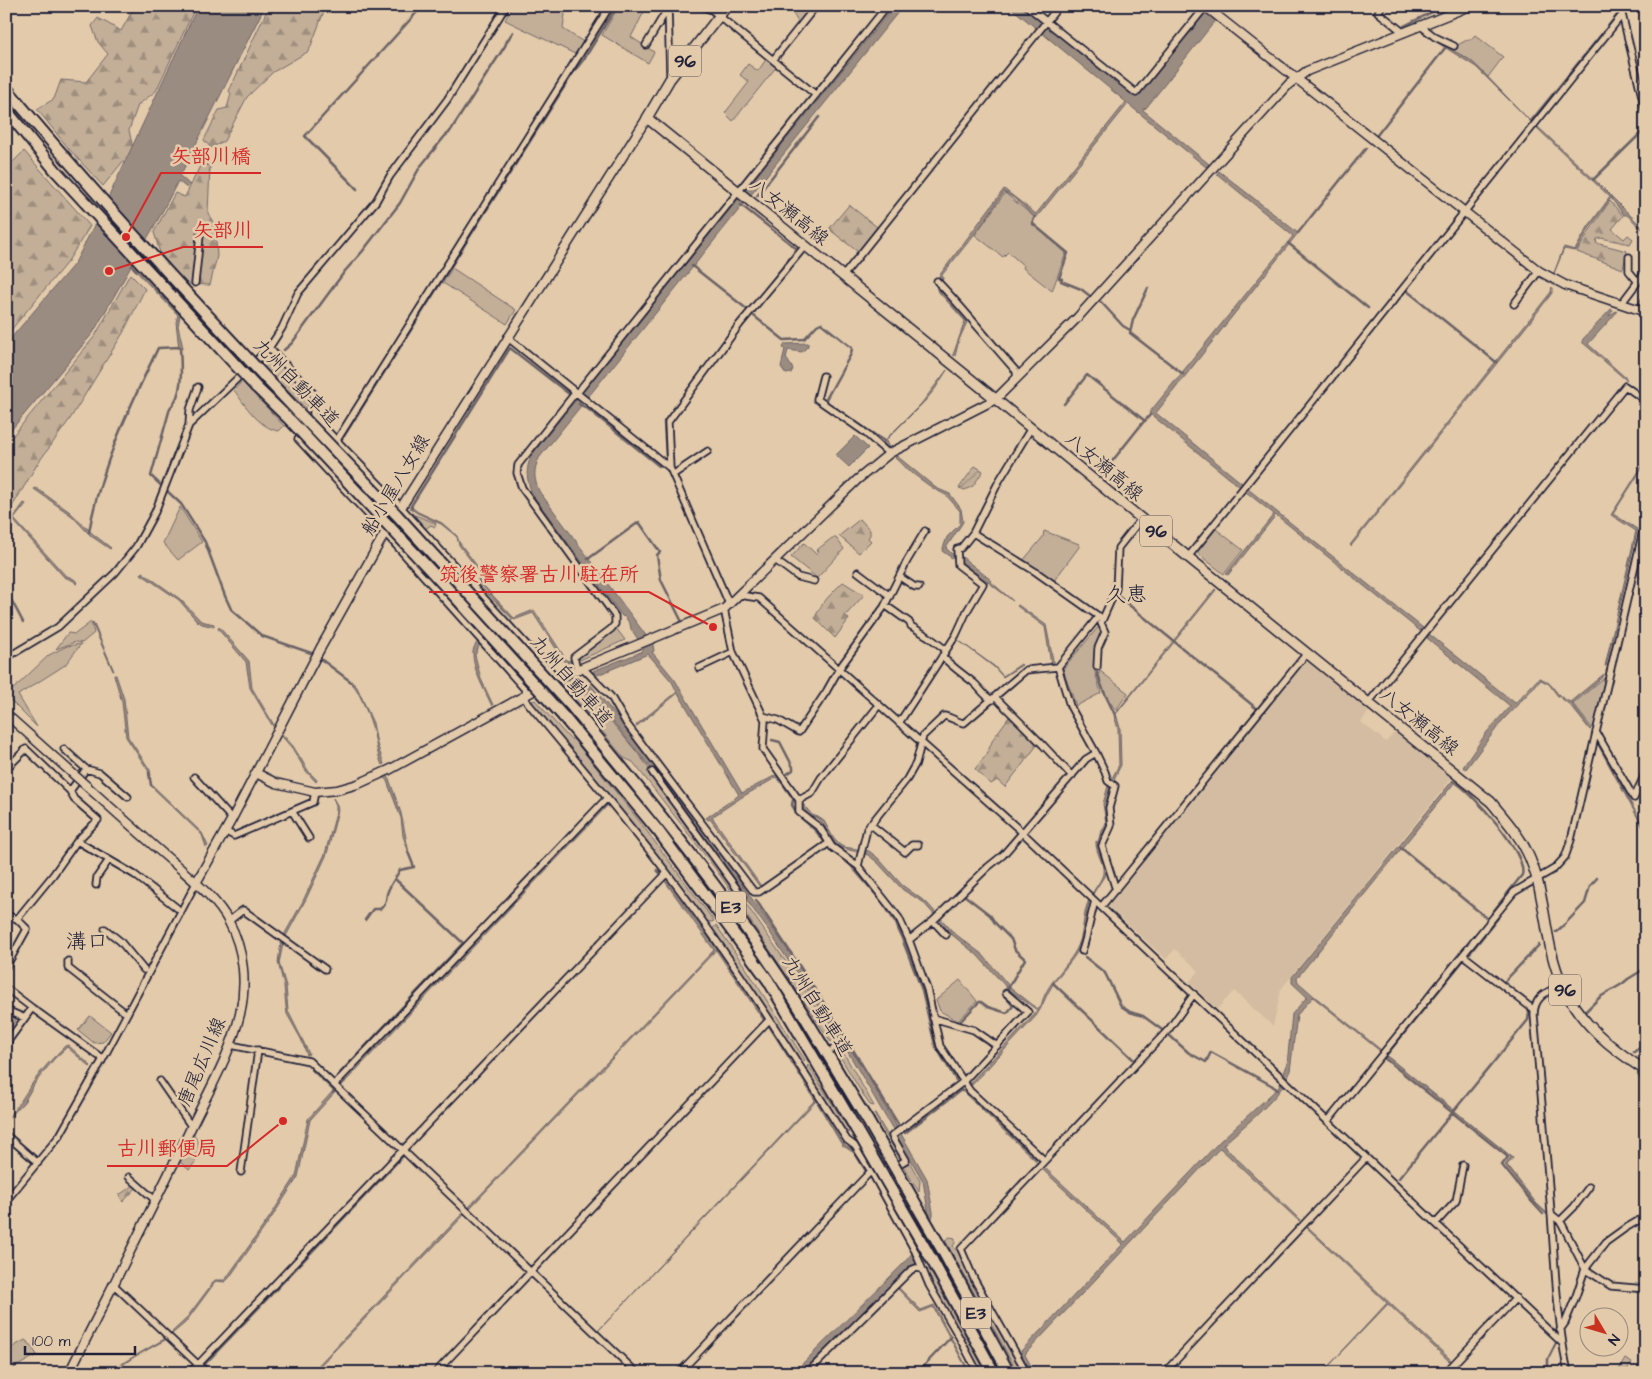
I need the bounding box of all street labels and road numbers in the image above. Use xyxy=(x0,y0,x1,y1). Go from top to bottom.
road number: 96 xyxy=(669,46,701,76)
street label: 八女瀬高線 xyxy=(744,172,834,252)
street label: 九州自動車道 xyxy=(247,333,345,433)
street label: 八女瀬高線 xyxy=(1059,426,1149,508)
street label: 船小屋八女線 xyxy=(355,429,437,541)
road number: 96 xyxy=(1140,516,1172,546)
street label: 九州自動車道 xyxy=(523,629,619,733)
street label: 八女瀬高線 xyxy=(1374,682,1464,762)
road number: E3 xyxy=(716,892,746,922)
street label: 九州自動車道 xyxy=(775,951,859,1061)
road number: 96 xyxy=(1549,974,1581,1006)
street label: 唐尾広川線 xyxy=(171,1013,233,1111)
road number: E3 xyxy=(961,1298,991,1329)

